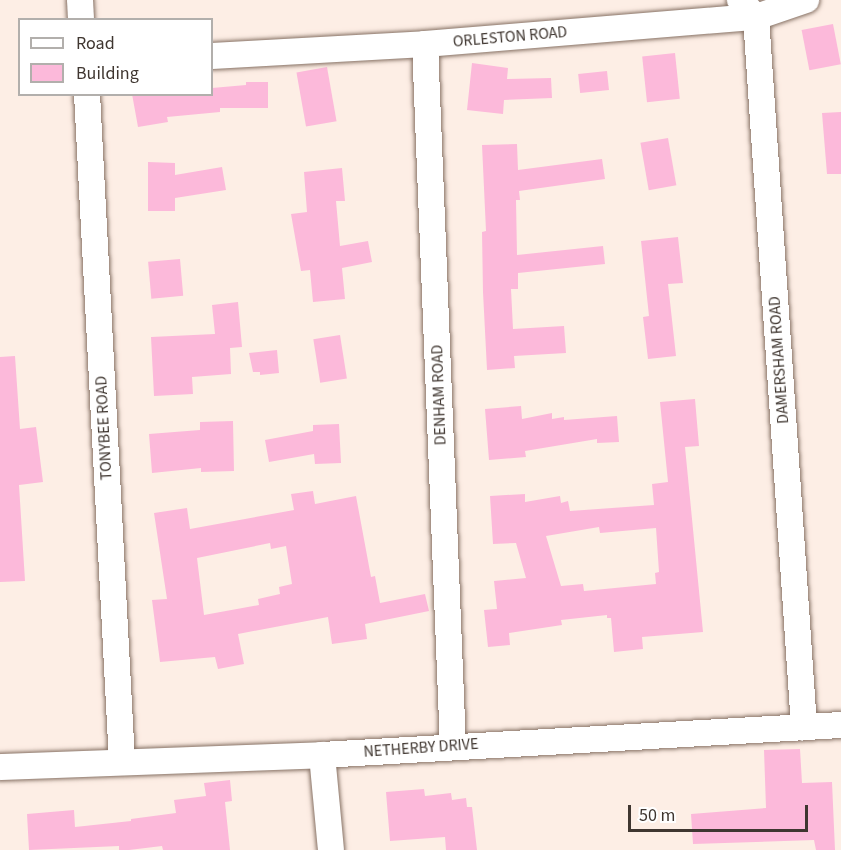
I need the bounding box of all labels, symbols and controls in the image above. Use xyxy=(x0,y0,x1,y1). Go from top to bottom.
legend xyxy=(18,18,213,96)
street label: ORLESTON ROAD xyxy=(452,22,568,52)
text: Road xyxy=(76,31,115,56)
text: Building xyxy=(76,61,139,86)
street label: DAMERSHAM ROAD xyxy=(765,296,793,424)
street label: DENHAM ROAD xyxy=(428,344,450,446)
street label: TONYBEE ROAD xyxy=(92,375,116,481)
street label: NETHERBY DRIVE xyxy=(363,734,479,762)
scale bar xyxy=(631,793,811,831)
text: 50 m xyxy=(639,803,675,828)

